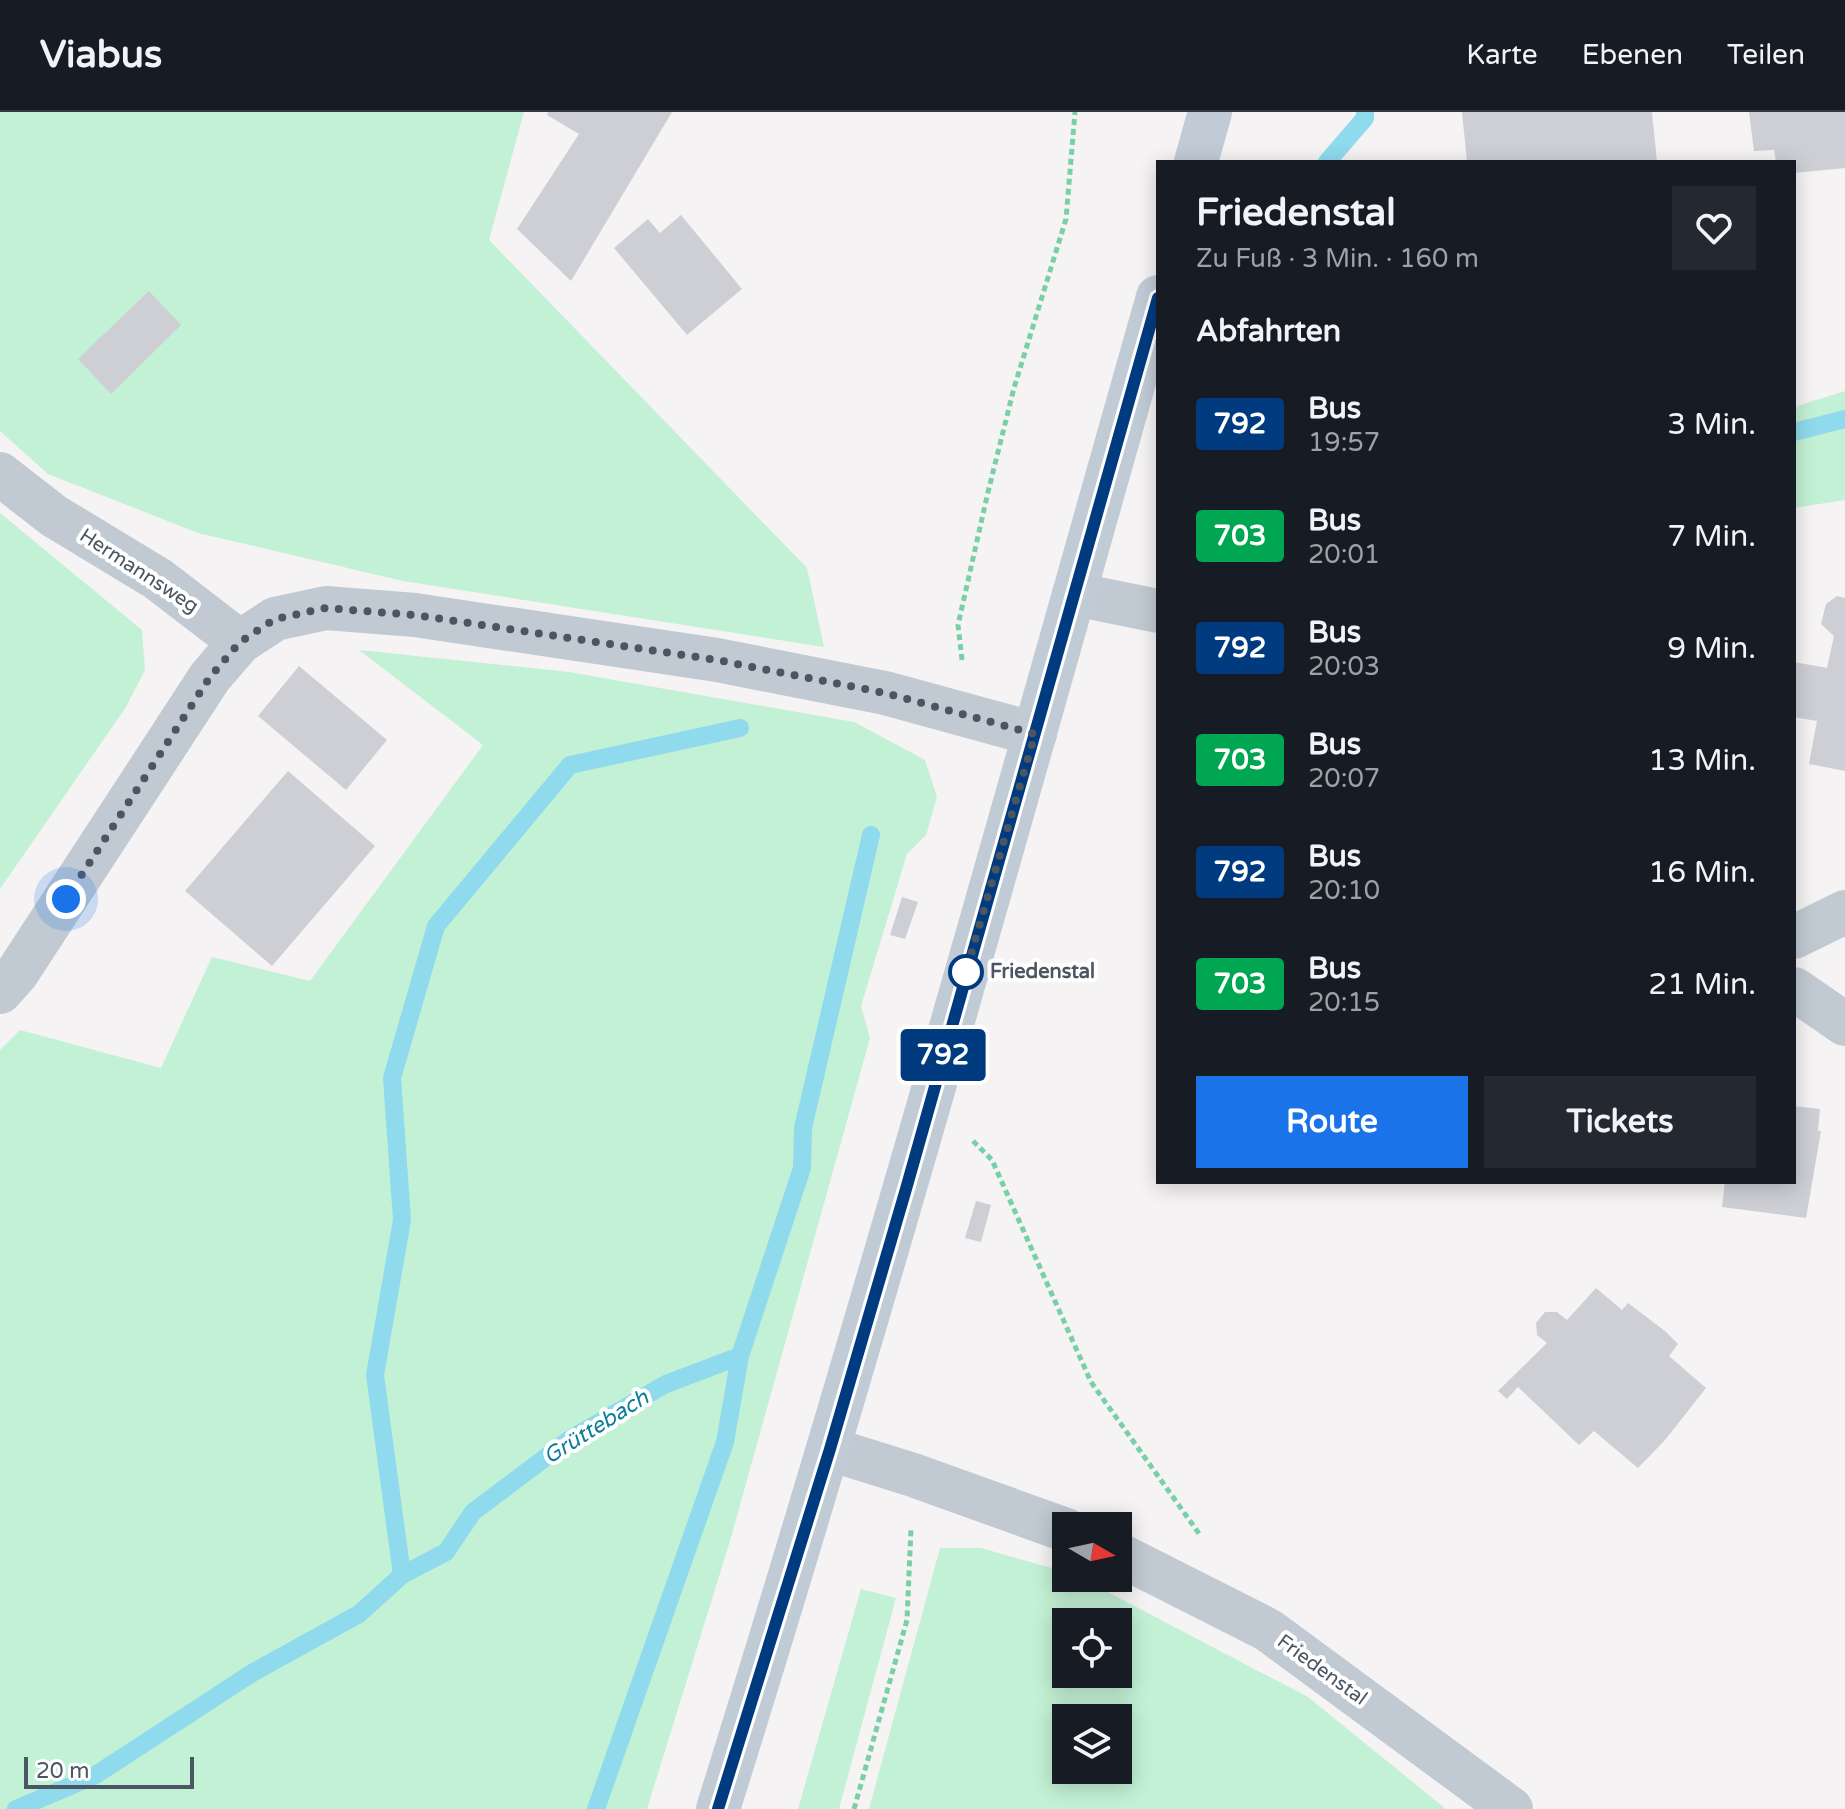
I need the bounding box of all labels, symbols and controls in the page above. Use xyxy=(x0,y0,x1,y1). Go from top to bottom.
text: Viabus xyxy=(40,32,162,78)
text: Karte xyxy=(1466,38,1538,72)
text: Ebenen xyxy=(1582,38,1683,72)
text: Teilen xyxy=(1727,38,1805,72)
button: heart xyxy=(1672,186,1756,270)
text: Friedenstal xyxy=(1196,190,1396,236)
text: Zu Fuß · 3 Min. · 160 m xyxy=(1196,243,1479,274)
text: Abfahrten xyxy=(1196,313,1341,350)
text: Bus xyxy=(1308,390,1361,427)
text: 3 Min. xyxy=(1667,406,1756,443)
text: 792 xyxy=(1214,407,1266,441)
text: 19:57 xyxy=(1308,427,1380,458)
text: Bus xyxy=(1308,502,1361,539)
text: 7 Min. xyxy=(1667,518,1756,555)
text: 703 xyxy=(1214,519,1266,553)
street label: Hermannsweg xyxy=(75,524,203,618)
text: 20:01 xyxy=(1308,539,1380,570)
text: Bus xyxy=(1308,614,1361,651)
text: 9 Min. xyxy=(1667,630,1756,667)
text: 792 xyxy=(1214,631,1266,665)
text: 20:03 xyxy=(1308,651,1380,682)
text: Bus xyxy=(1308,726,1361,763)
text: 13 Min. xyxy=(1648,742,1756,779)
text: 703 xyxy=(1214,743,1266,777)
text: 20:07 xyxy=(1308,763,1380,794)
text: Bus xyxy=(1308,838,1361,875)
text: 16 Min. xyxy=(1648,854,1756,891)
text: 792 xyxy=(1214,855,1266,889)
text: 20:10 xyxy=(1308,875,1380,906)
your location xyxy=(46,879,86,919)
text: Bus xyxy=(1308,950,1361,987)
marker: Friedenstal xyxy=(949,955,983,989)
place label: Friedenstal xyxy=(990,960,1095,984)
text: 21 Min. xyxy=(1648,966,1756,1003)
text: 703 xyxy=(1214,967,1266,1001)
text: 20:15 xyxy=(1308,987,1380,1018)
line badge: 792 xyxy=(897,1029,989,1081)
text: 792 xyxy=(917,1038,969,1072)
button: Route xyxy=(1196,1076,1468,1168)
button: Tickets xyxy=(1484,1076,1756,1168)
water label: Grüttebach xyxy=(539,1384,654,1470)
north arrow xyxy=(1052,1512,1132,1592)
map controls xyxy=(1052,1512,1132,1784)
button: locate xyxy=(1052,1608,1132,1688)
street label: Friedenstal xyxy=(1272,1629,1372,1711)
button: layers xyxy=(1052,1704,1132,1784)
scale bar xyxy=(24,1753,194,1789)
text: 20 m xyxy=(36,1758,90,1784)

